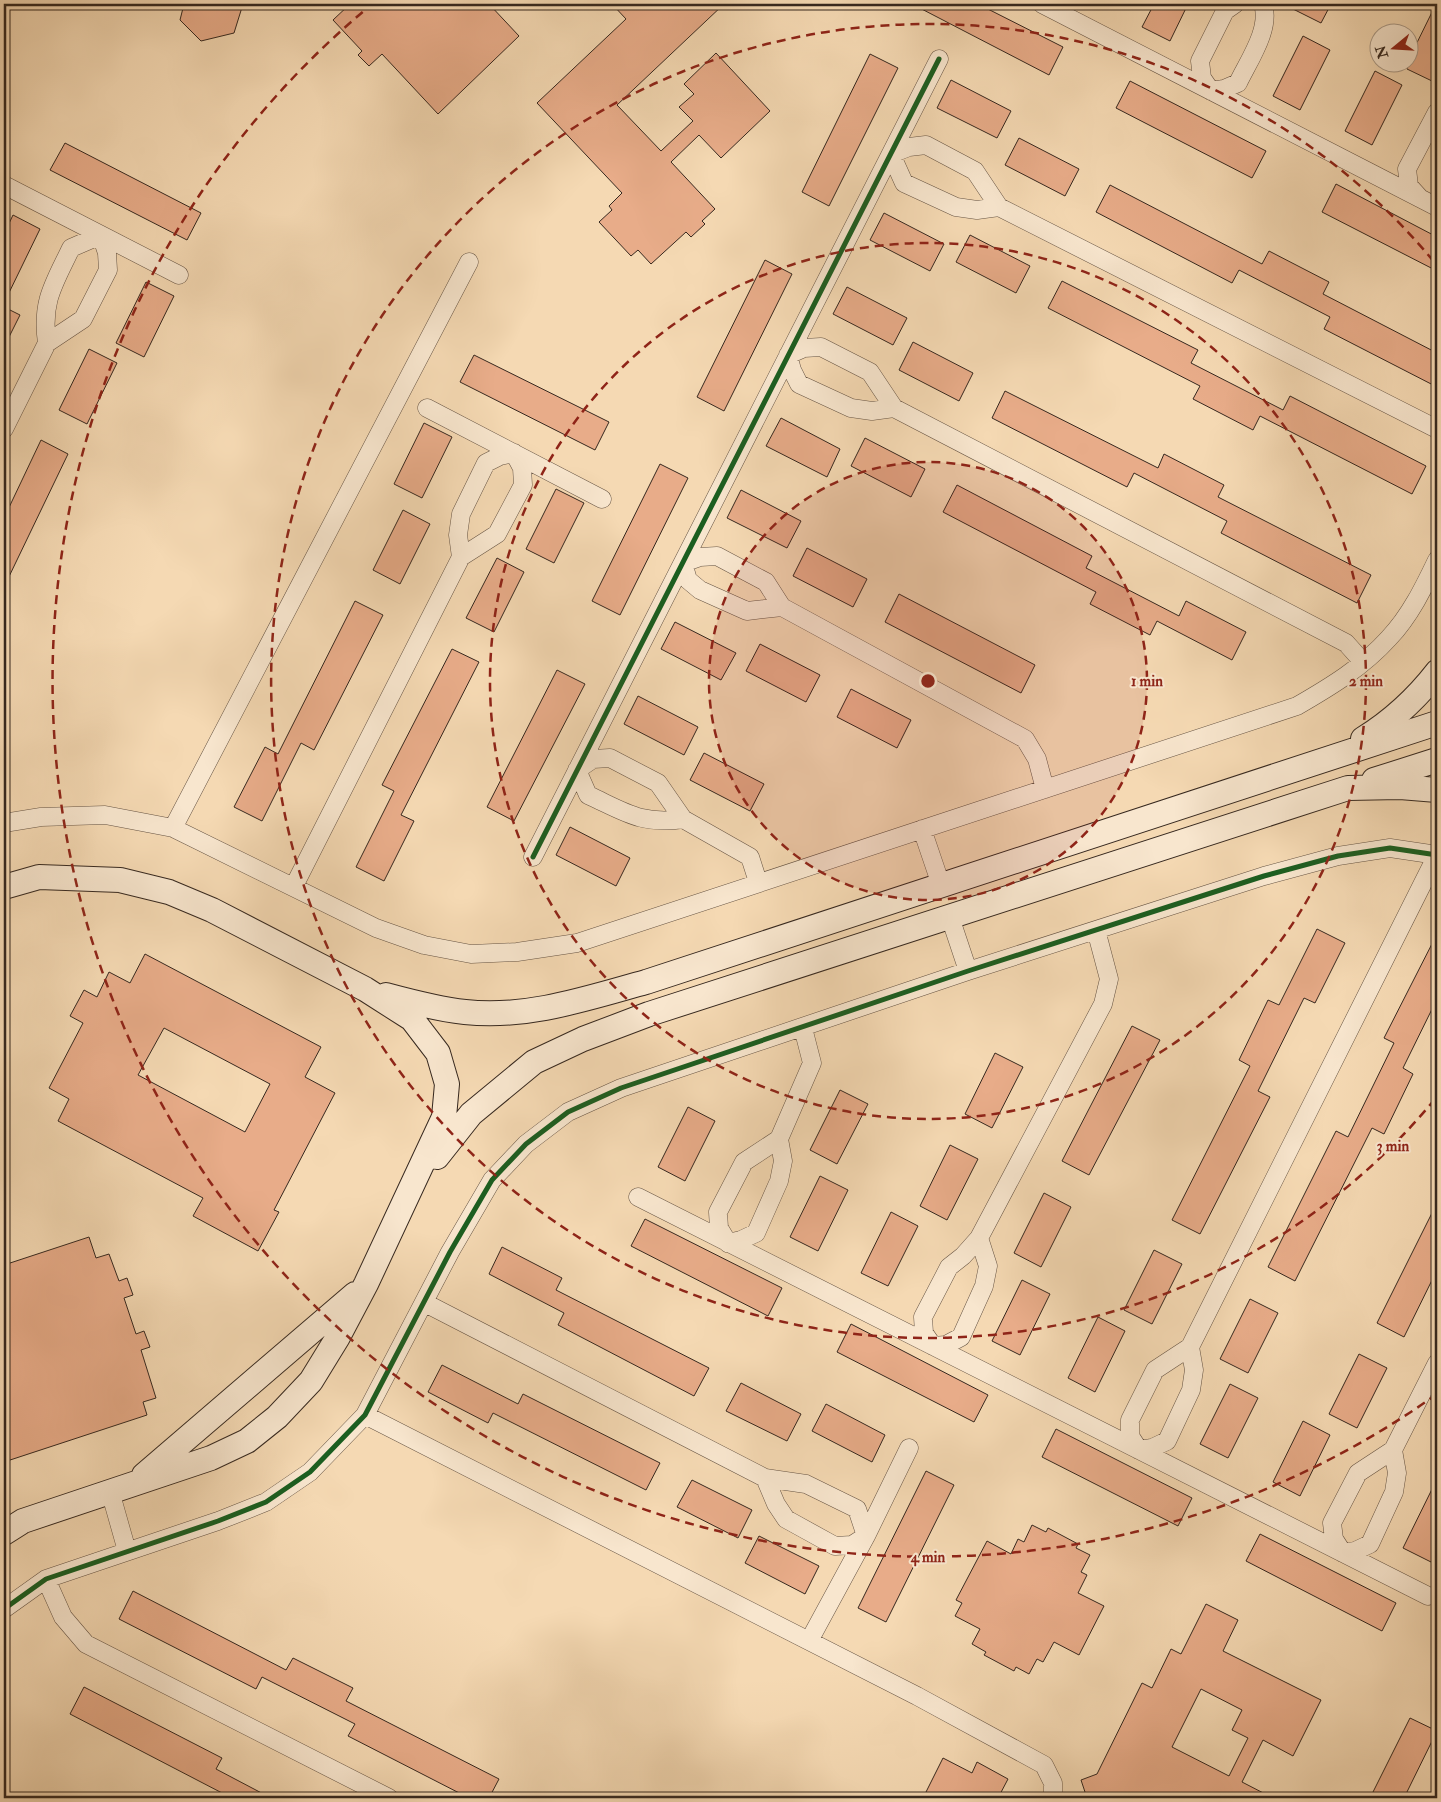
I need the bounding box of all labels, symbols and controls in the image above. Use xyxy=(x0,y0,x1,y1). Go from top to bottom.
north arrow xyxy=(1368,22,1418,72)
text: N xyxy=(1372,43,1392,61)
centre of rings xyxy=(919,672,937,690)
text: 1 min xyxy=(1131,672,1163,691)
text: 2 min xyxy=(1349,672,1383,691)
text: 3 min xyxy=(1377,1137,1409,1156)
text: 4 min xyxy=(910,1548,946,1567)

